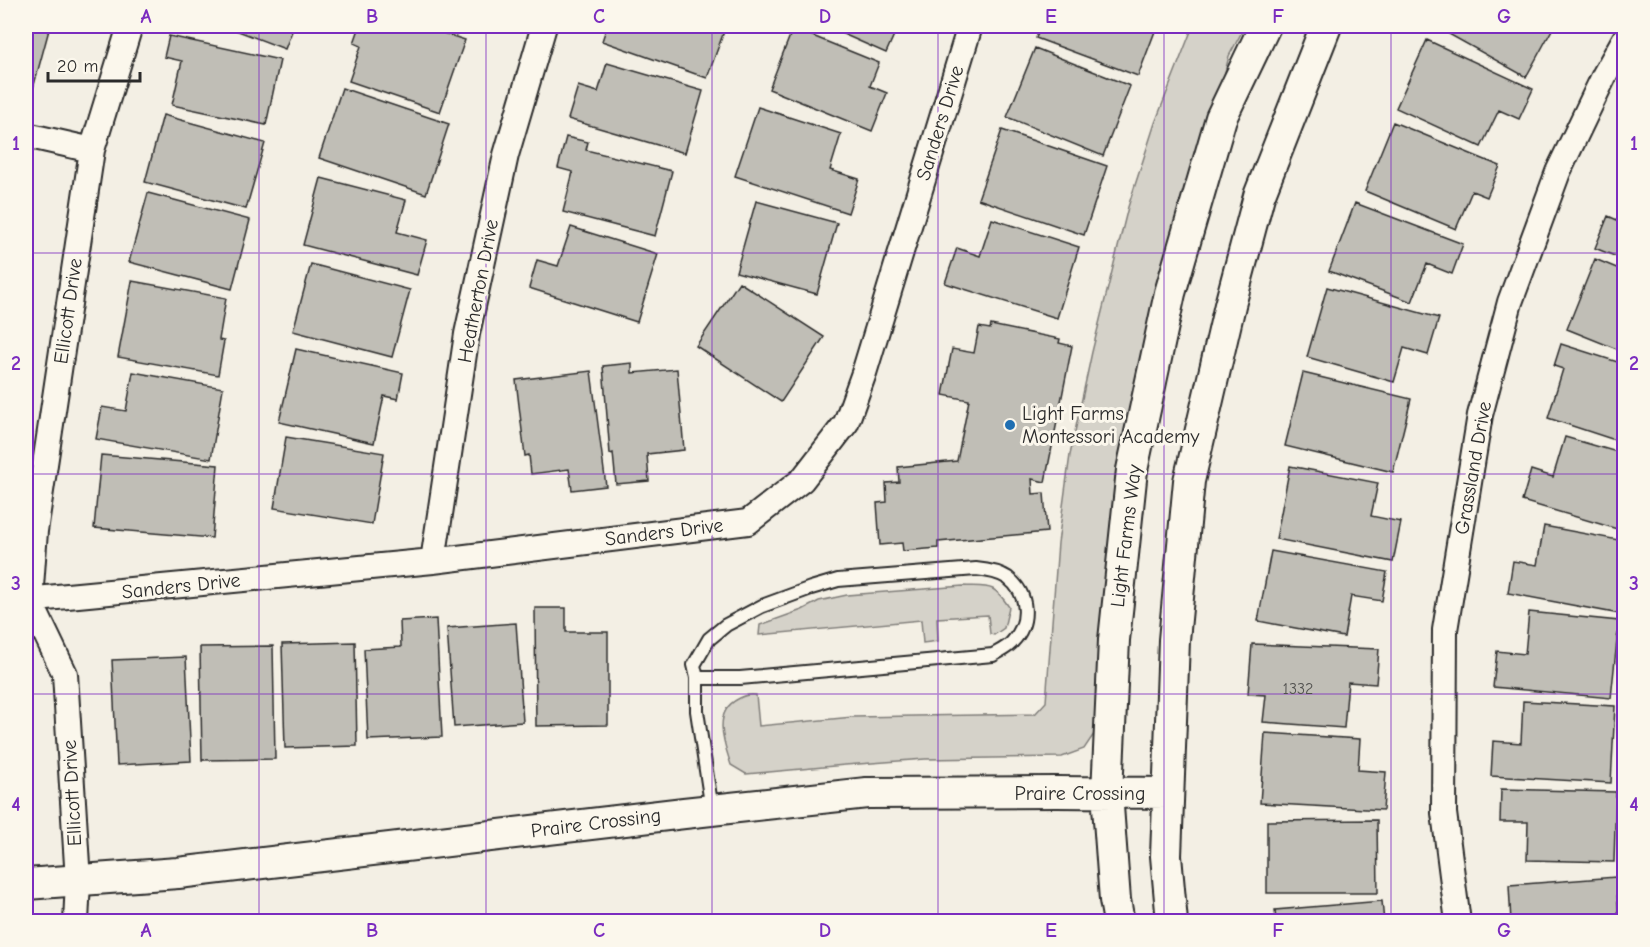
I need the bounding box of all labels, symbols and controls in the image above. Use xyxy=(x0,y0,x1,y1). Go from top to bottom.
text: A xyxy=(140,5,152,28)
text: B xyxy=(366,5,378,28)
text: C xyxy=(593,5,605,28)
text: D xyxy=(819,5,831,28)
text: E xyxy=(1045,5,1057,28)
text: F xyxy=(1272,5,1284,28)
text: G xyxy=(1497,5,1511,28)
scale bar xyxy=(48,45,140,83)
text: 20 m xyxy=(57,56,98,77)
street label: Sanders Drive xyxy=(912,63,968,183)
text: 1 xyxy=(12,132,20,155)
text: 1 xyxy=(1630,132,1638,155)
street label: Heatherton Drive xyxy=(453,217,503,365)
street label: Ellicott Drive xyxy=(49,257,87,365)
text: 2 xyxy=(11,352,21,375)
text: 2 xyxy=(1629,352,1639,375)
street label: Grassland Drive xyxy=(1450,400,1496,536)
place label: Light Farms Montessori Academy xyxy=(1022,402,1200,448)
marker: Light Farms Montessori Academy xyxy=(1003,418,1017,432)
street label: Light Farms Way xyxy=(1106,463,1146,609)
street label: Sanders Drive xyxy=(604,513,724,551)
street label: Sanders Drive xyxy=(121,568,241,604)
text: 3 xyxy=(11,572,21,595)
text: 3 xyxy=(1629,572,1639,595)
house number: 1332 xyxy=(1283,680,1313,698)
street label: Ellicott Drive xyxy=(58,739,86,847)
street label: Praire Crossing xyxy=(1014,782,1146,805)
text: 4 xyxy=(11,793,21,816)
text: 4 xyxy=(1629,793,1639,816)
street label: Praire Crossing xyxy=(530,804,662,842)
text: A xyxy=(140,919,152,942)
text: B xyxy=(366,919,378,942)
text: C xyxy=(593,919,605,942)
text: D xyxy=(819,919,831,942)
text: E xyxy=(1045,919,1057,942)
text: F xyxy=(1272,919,1284,942)
text: G xyxy=(1497,919,1511,942)

